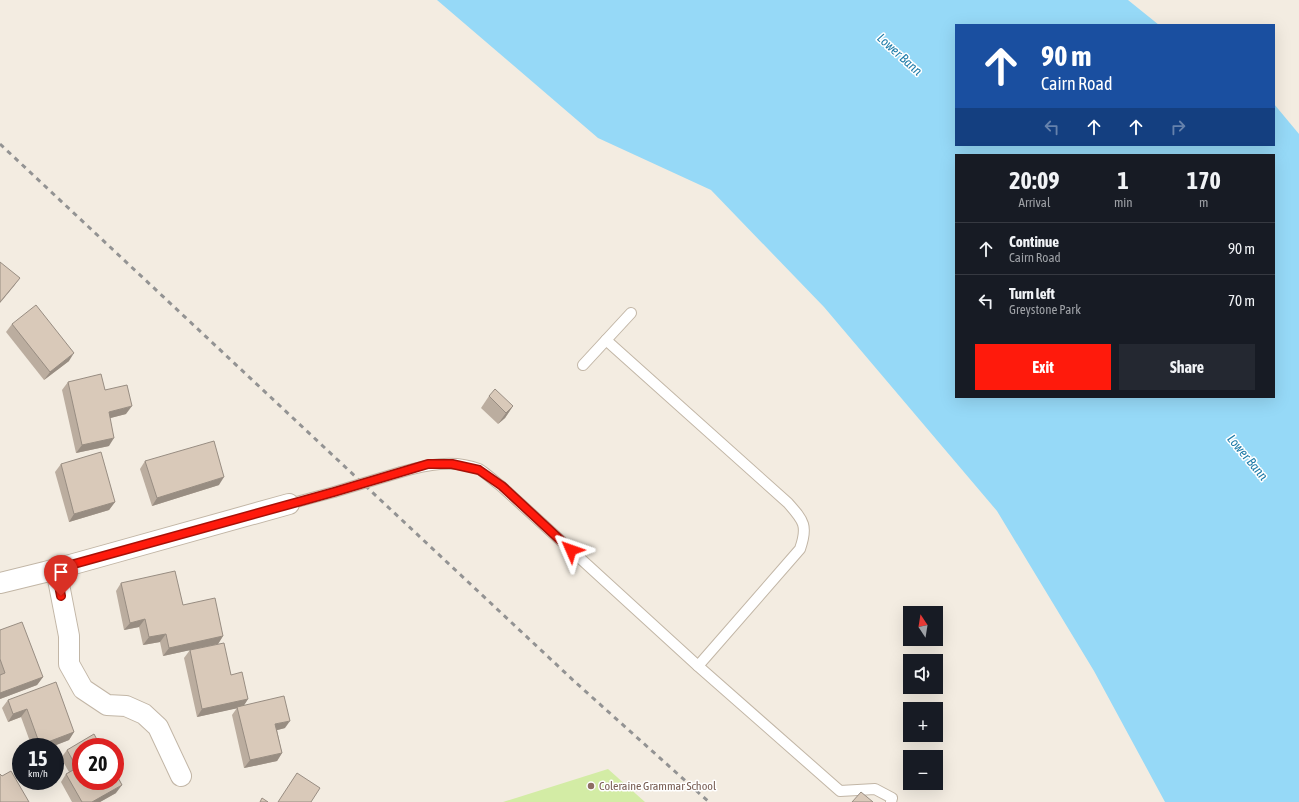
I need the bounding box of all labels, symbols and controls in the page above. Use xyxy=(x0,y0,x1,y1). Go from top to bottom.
water label: Lower Bann xyxy=(874,30,926,79)
icon: ahead xyxy=(975,40,1027,92)
text: 90 m xyxy=(1041,40,1091,72)
text: Cairn Road xyxy=(1041,73,1112,94)
icon: left xyxy=(1041,116,1063,138)
icon: ahead xyxy=(1083,116,1105,138)
icon: ahead xyxy=(1125,116,1147,138)
icon: right xyxy=(1167,116,1189,138)
text: 20:09 xyxy=(1009,167,1060,194)
text: 1 xyxy=(1118,167,1129,194)
text: 170 xyxy=(1187,167,1221,194)
text: Arrival xyxy=(1019,195,1050,210)
text: min xyxy=(1114,195,1133,210)
text: m xyxy=(1199,195,1208,210)
text: Continue xyxy=(1009,233,1059,250)
icon: ahead xyxy=(975,238,997,260)
text: 90 m xyxy=(1228,240,1255,257)
text: Cairn Road xyxy=(1009,250,1061,265)
text: Turn left xyxy=(1009,285,1055,302)
icon: left xyxy=(975,290,997,312)
text: 70 m xyxy=(1228,292,1255,309)
text: Greystone Park xyxy=(1009,302,1081,317)
button: Exit xyxy=(975,344,1111,390)
button: Share xyxy=(1119,344,1255,390)
water label: Lower Bann xyxy=(1224,431,1271,484)
position arrow xyxy=(550,529,592,571)
pin xyxy=(44,555,78,596)
icon: arrive xyxy=(50,561,72,583)
north arrow xyxy=(903,606,943,646)
map controls xyxy=(903,606,943,790)
button: sound xyxy=(903,654,943,694)
button: + xyxy=(903,702,943,742)
speed limit sign: 20 xyxy=(72,738,124,790)
text: 15 xyxy=(29,747,47,770)
button: − xyxy=(903,750,943,790)
text: km/h xyxy=(28,768,48,779)
place label: Coleraine Grammar School xyxy=(599,779,717,793)
marker: Coleraine Grammar School xyxy=(586,781,596,791)

